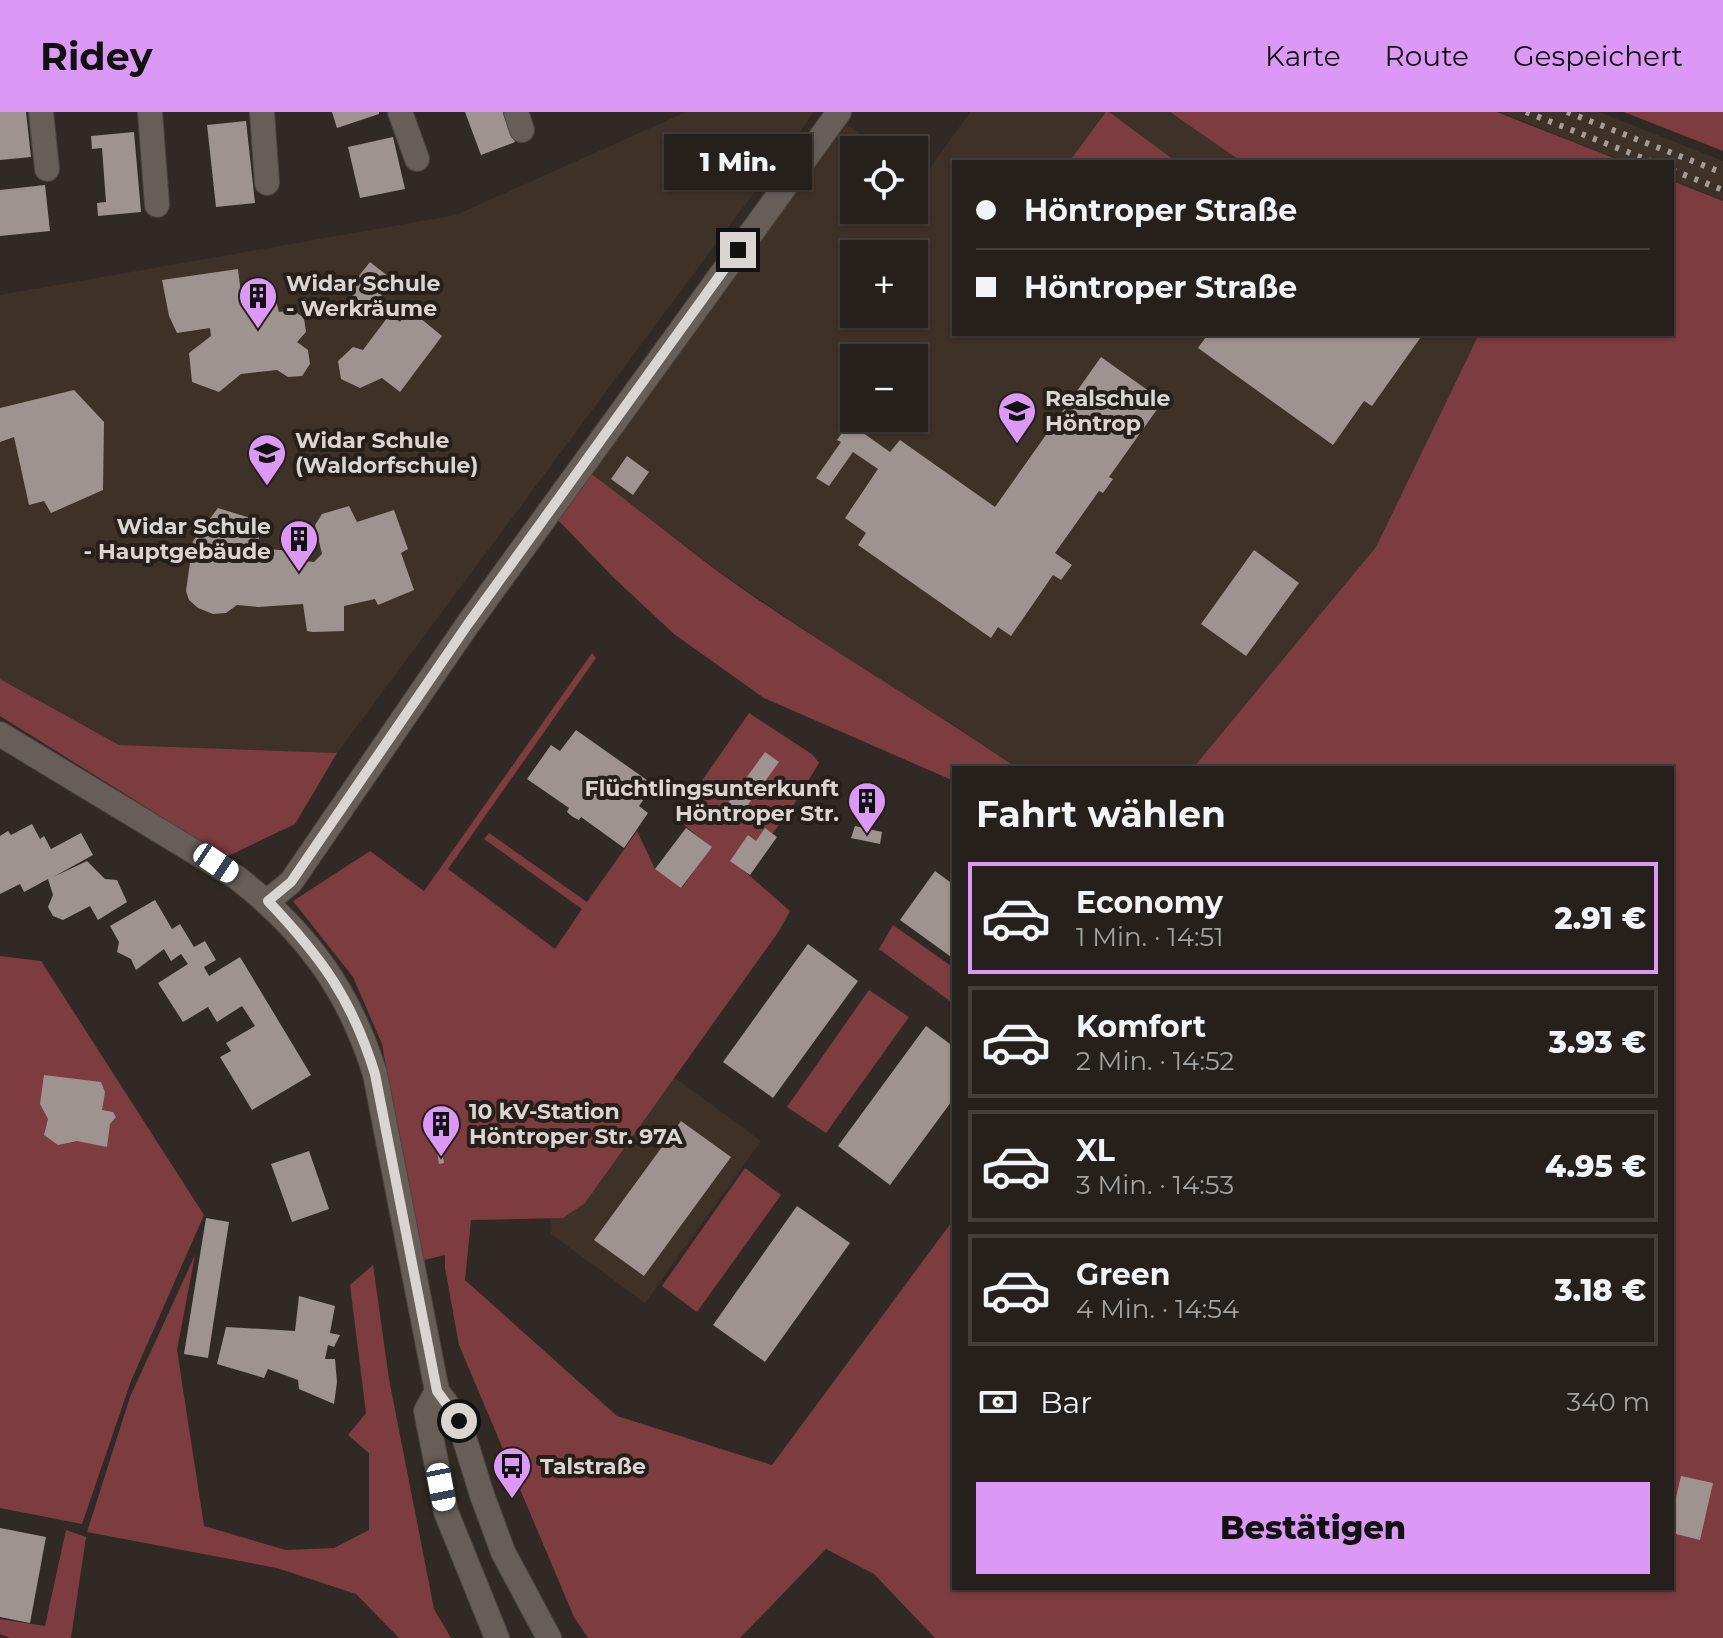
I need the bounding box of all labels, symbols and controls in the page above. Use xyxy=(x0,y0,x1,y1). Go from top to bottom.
text: Ridey xyxy=(40,33,152,80)
text: Karte xyxy=(1265,39,1341,73)
text: Route xyxy=(1385,39,1469,73)
text: Gespeichert xyxy=(1513,39,1683,73)
callout: 1 Min. xyxy=(664,134,812,190)
map controls xyxy=(840,136,928,432)
button: locate xyxy=(840,136,928,224)
text: 1 Min. xyxy=(700,146,776,178)
text: Höntroper Straße xyxy=(1024,192,1297,229)
route end xyxy=(720,232,756,268)
button: + xyxy=(840,240,928,328)
text: Höntroper Straße xyxy=(1024,269,1297,306)
place label: Widar Schule - Werkräume xyxy=(286,270,440,322)
building icon: Widar Schule - Werkräume xyxy=(237,275,279,330)
button: − xyxy=(840,344,928,432)
place label: Realschule Höntrop xyxy=(1045,385,1170,437)
school or university icon: Realschule Höntrop xyxy=(996,390,1038,445)
place label: Widar Schule (Waldorfschule) xyxy=(295,427,478,479)
school or university icon: Widar Schule (Waldorfschule) xyxy=(246,432,288,487)
place label: Widar Schule - Hauptgebäude xyxy=(83,513,271,565)
building icon: Widar Schule - Hauptgebäude xyxy=(278,518,320,573)
place label: Flüchtlingsunterkunft Höntroper Str. xyxy=(585,775,839,827)
building icon: Flüchtlingsunterkunft Höntroper Str. xyxy=(846,780,888,835)
text: Fahrt wählen xyxy=(976,792,1226,836)
car xyxy=(189,840,243,886)
icon: car xyxy=(980,882,1052,954)
text: Economy xyxy=(1076,884,1223,921)
text: 2.91 € xyxy=(1555,900,1646,937)
text: 1 Min. · 14:51 xyxy=(1076,921,1224,953)
icon: car xyxy=(980,1006,1052,1078)
text: Komfort xyxy=(1076,1008,1206,1045)
text: 3.93 € xyxy=(1549,1024,1646,1061)
text: 2 Min. · 14:52 xyxy=(1076,1045,1234,1077)
place label: 10 kV-Station Höntroper Str. 97A xyxy=(469,1098,684,1150)
building icon: 10 kV-Station Höntroper Str. 97A xyxy=(420,1103,462,1158)
icon: car xyxy=(980,1130,1052,1202)
text: XL xyxy=(1076,1132,1115,1169)
text: 4.95 € xyxy=(1545,1148,1646,1185)
text: 3 Min. · 14:53 xyxy=(1076,1169,1234,1201)
icon: car xyxy=(980,1254,1052,1326)
text: Green xyxy=(1076,1256,1170,1293)
text: 3.18 € xyxy=(1554,1272,1646,1309)
text: 4 Min. · 14:54 xyxy=(1076,1293,1239,1325)
icon: cash xyxy=(976,1380,1020,1424)
text: Bar xyxy=(1040,1384,1092,1421)
text: 340 m xyxy=(1567,1386,1650,1418)
route start xyxy=(441,1403,477,1439)
bus stop icon: Talstraße xyxy=(491,1445,533,1500)
place label: Talstraße xyxy=(540,1453,646,1480)
car xyxy=(425,1461,457,1513)
button: Bestätigen xyxy=(976,1482,1650,1574)

